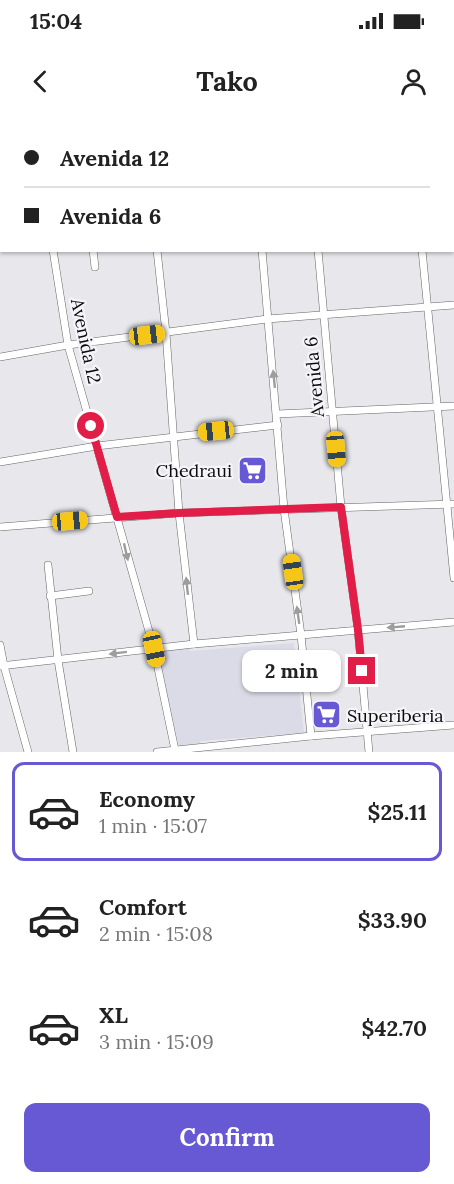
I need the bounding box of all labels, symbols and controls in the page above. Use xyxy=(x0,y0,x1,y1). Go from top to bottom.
text: 15:04 xyxy=(30,7,82,35)
text: Tako xyxy=(196,64,258,98)
icon: back xyxy=(24,65,57,98)
icon: person xyxy=(397,65,430,98)
text: Avenida 12 xyxy=(60,144,169,172)
text: Avenida 6 xyxy=(60,202,161,230)
street label: Avenida 12 xyxy=(66,295,106,386)
car xyxy=(128,324,166,346)
street label: Avenida 6 xyxy=(299,336,329,419)
one-way arrow xyxy=(269,370,279,389)
route start xyxy=(77,412,104,439)
car xyxy=(197,420,235,442)
car xyxy=(325,430,347,468)
supermarket icon: Chedraui xyxy=(237,454,269,486)
place label: Chedraui xyxy=(156,459,232,482)
car xyxy=(51,510,89,532)
one-way arrow xyxy=(121,543,131,561)
car xyxy=(282,553,304,591)
one-way arrow xyxy=(183,577,192,596)
one-way arrow xyxy=(294,605,303,624)
one-way arrow xyxy=(386,622,405,632)
car xyxy=(141,630,167,668)
one-way arrow xyxy=(108,649,127,658)
callout: 2 min xyxy=(242,650,341,692)
route end xyxy=(348,657,375,684)
text: 2 min xyxy=(265,658,318,683)
supermarket icon: Superiberia xyxy=(310,699,342,731)
place label: Superiberia xyxy=(347,704,444,727)
icon: car xyxy=(27,785,81,839)
text: Economy xyxy=(99,785,195,813)
text: $25.11 xyxy=(367,798,427,826)
text: 1 min · 15:07 xyxy=(99,813,207,838)
icon: car xyxy=(27,893,81,947)
text: Comfort xyxy=(99,893,187,921)
text: $33.90 xyxy=(358,906,427,934)
text: 2 min · 15:08 xyxy=(99,921,213,946)
icon: car xyxy=(27,1001,81,1055)
text: XL xyxy=(99,1001,128,1029)
text: $42.70 xyxy=(362,1014,427,1042)
text: 3 min · 15:09 xyxy=(99,1029,214,1054)
button: Confirm xyxy=(24,1103,430,1172)

